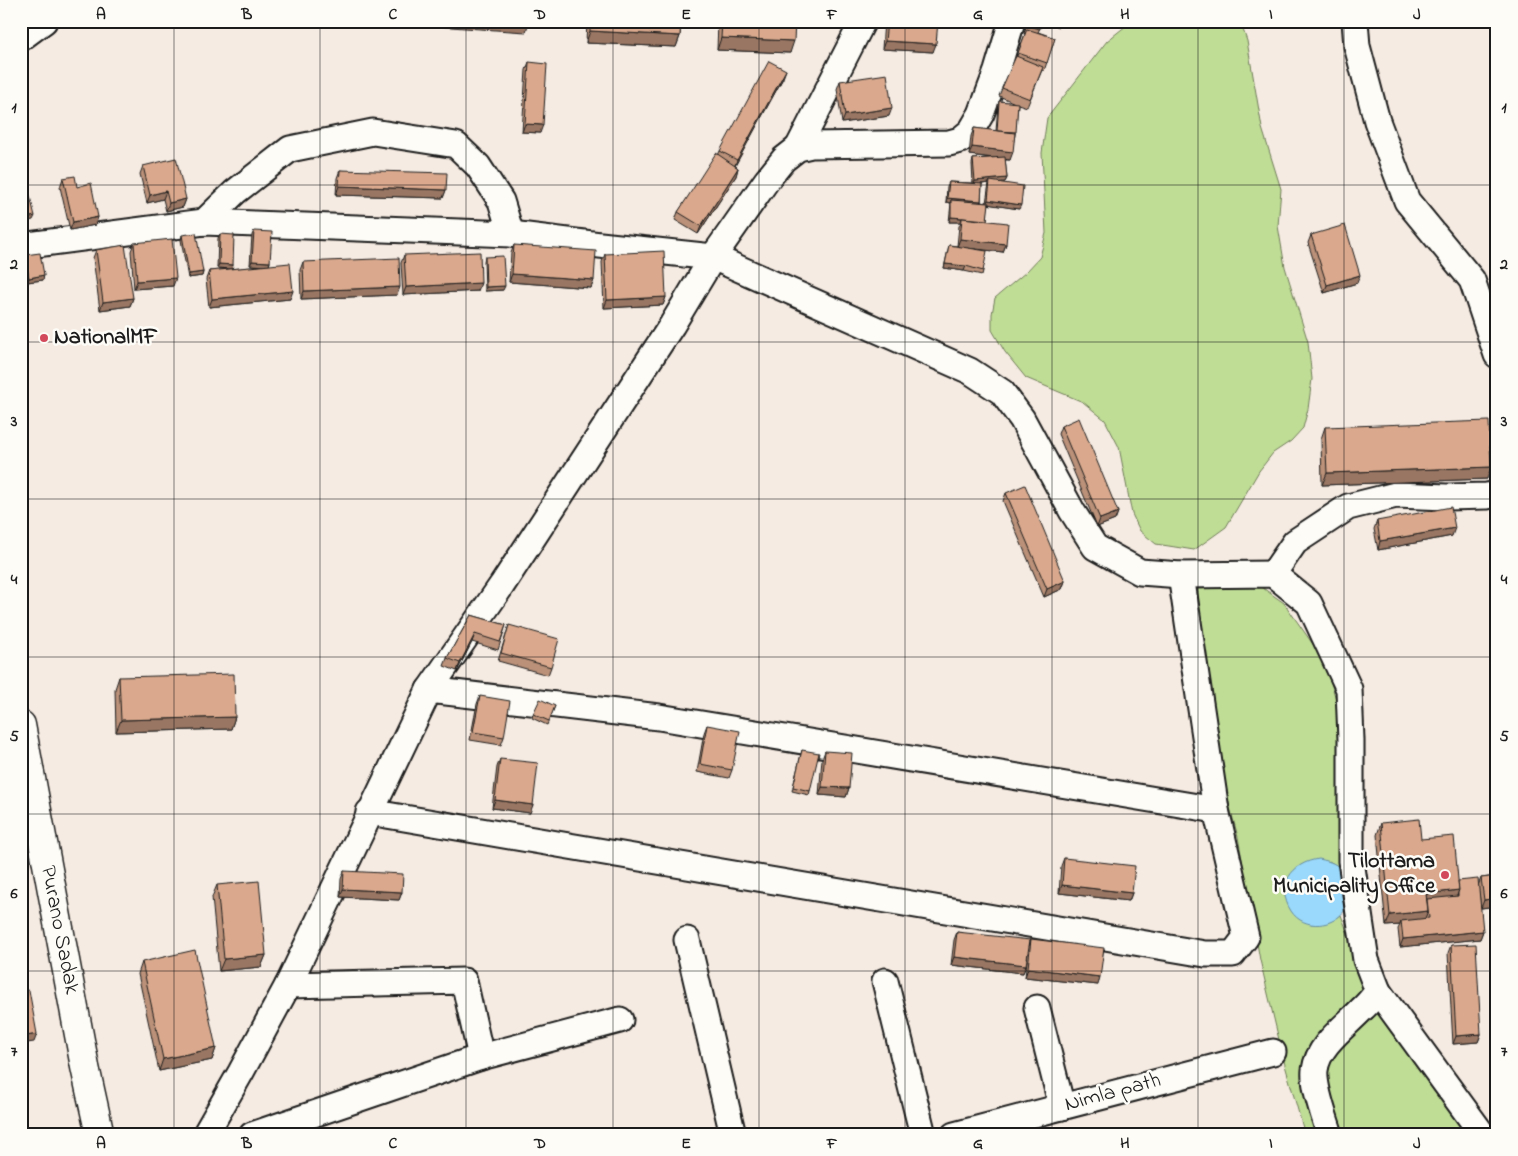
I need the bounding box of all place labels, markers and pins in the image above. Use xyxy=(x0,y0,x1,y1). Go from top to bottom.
place label: NationalMF xyxy=(54,322,158,354)
marker: NationalMF xyxy=(38,332,50,344)
place label: Tilottama Municipality Office xyxy=(1273,846,1436,904)
marker: Tilottama Municipality Office xyxy=(1439,869,1451,881)

